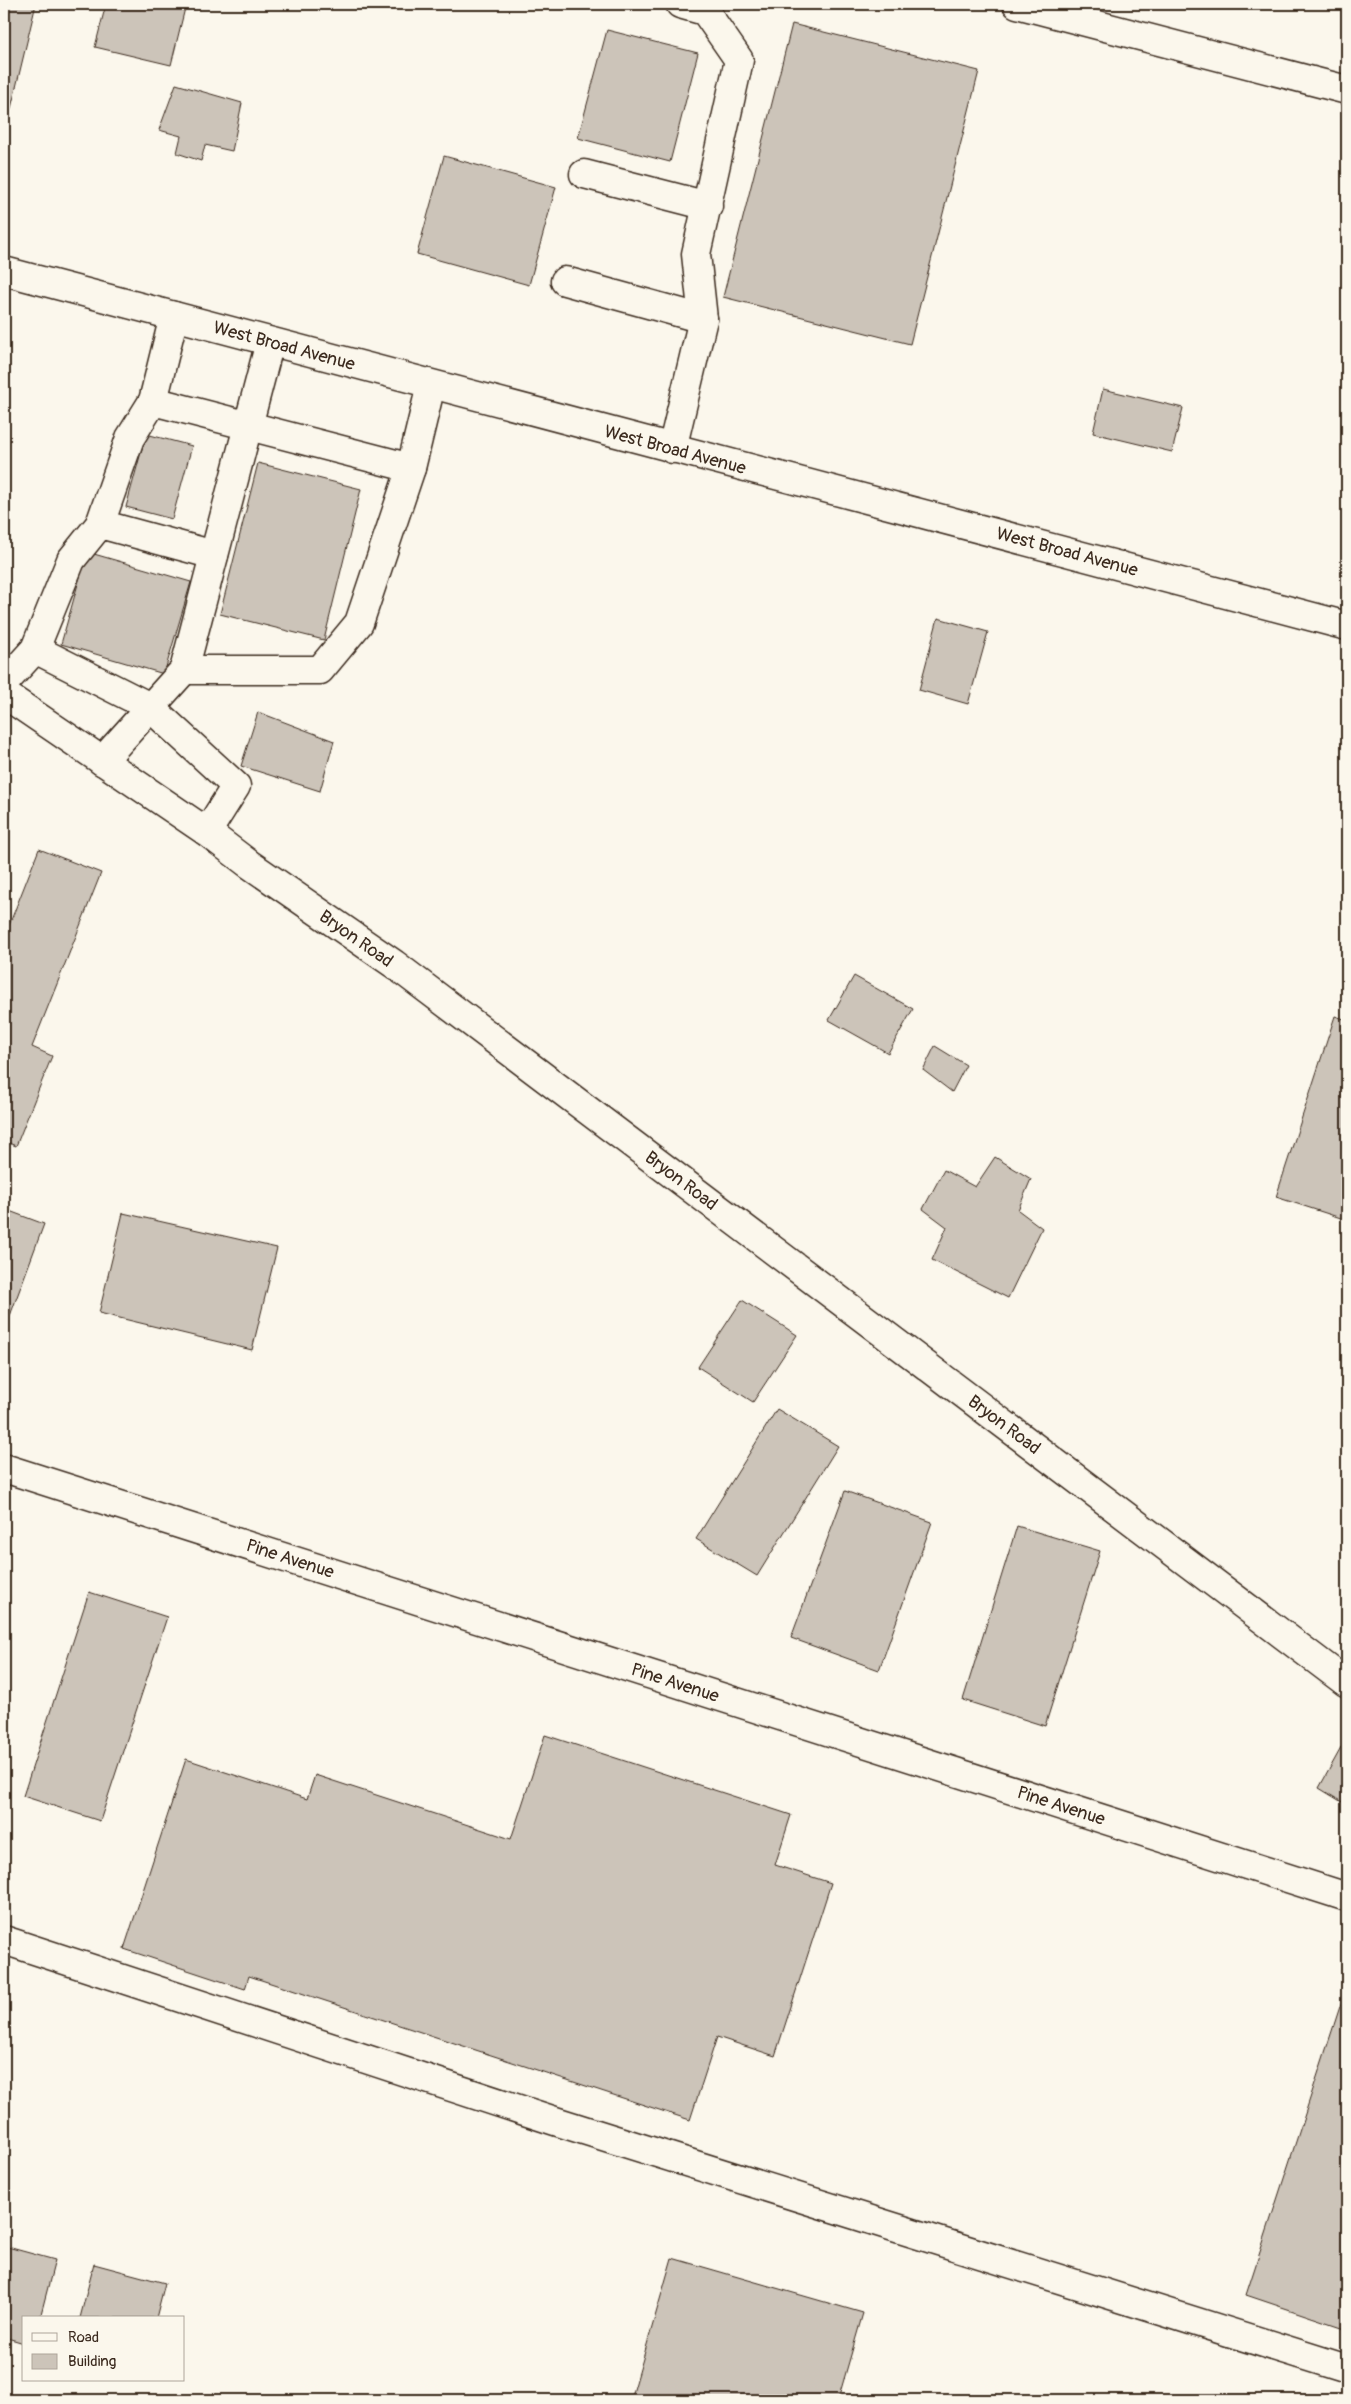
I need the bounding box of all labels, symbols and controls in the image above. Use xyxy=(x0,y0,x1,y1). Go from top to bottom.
street label: West Broad Avenue xyxy=(211,316,358,376)
street label: West Broad Avenue xyxy=(602,420,749,480)
street label: West Broad Avenue xyxy=(994,522,1141,582)
street label: Bryon Road xyxy=(315,905,397,973)
street label: Bryon Road xyxy=(640,1146,722,1216)
street label: Bryon Road xyxy=(963,1390,1045,1460)
street label: Pine Avenue xyxy=(243,1534,337,1584)
street label: Pine Avenue xyxy=(628,1658,722,1708)
street label: Pine Avenue xyxy=(1014,1781,1108,1831)
legend xyxy=(22,2316,185,2382)
text: Road xyxy=(68,2328,99,2347)
text: Building xyxy=(68,2352,116,2371)

